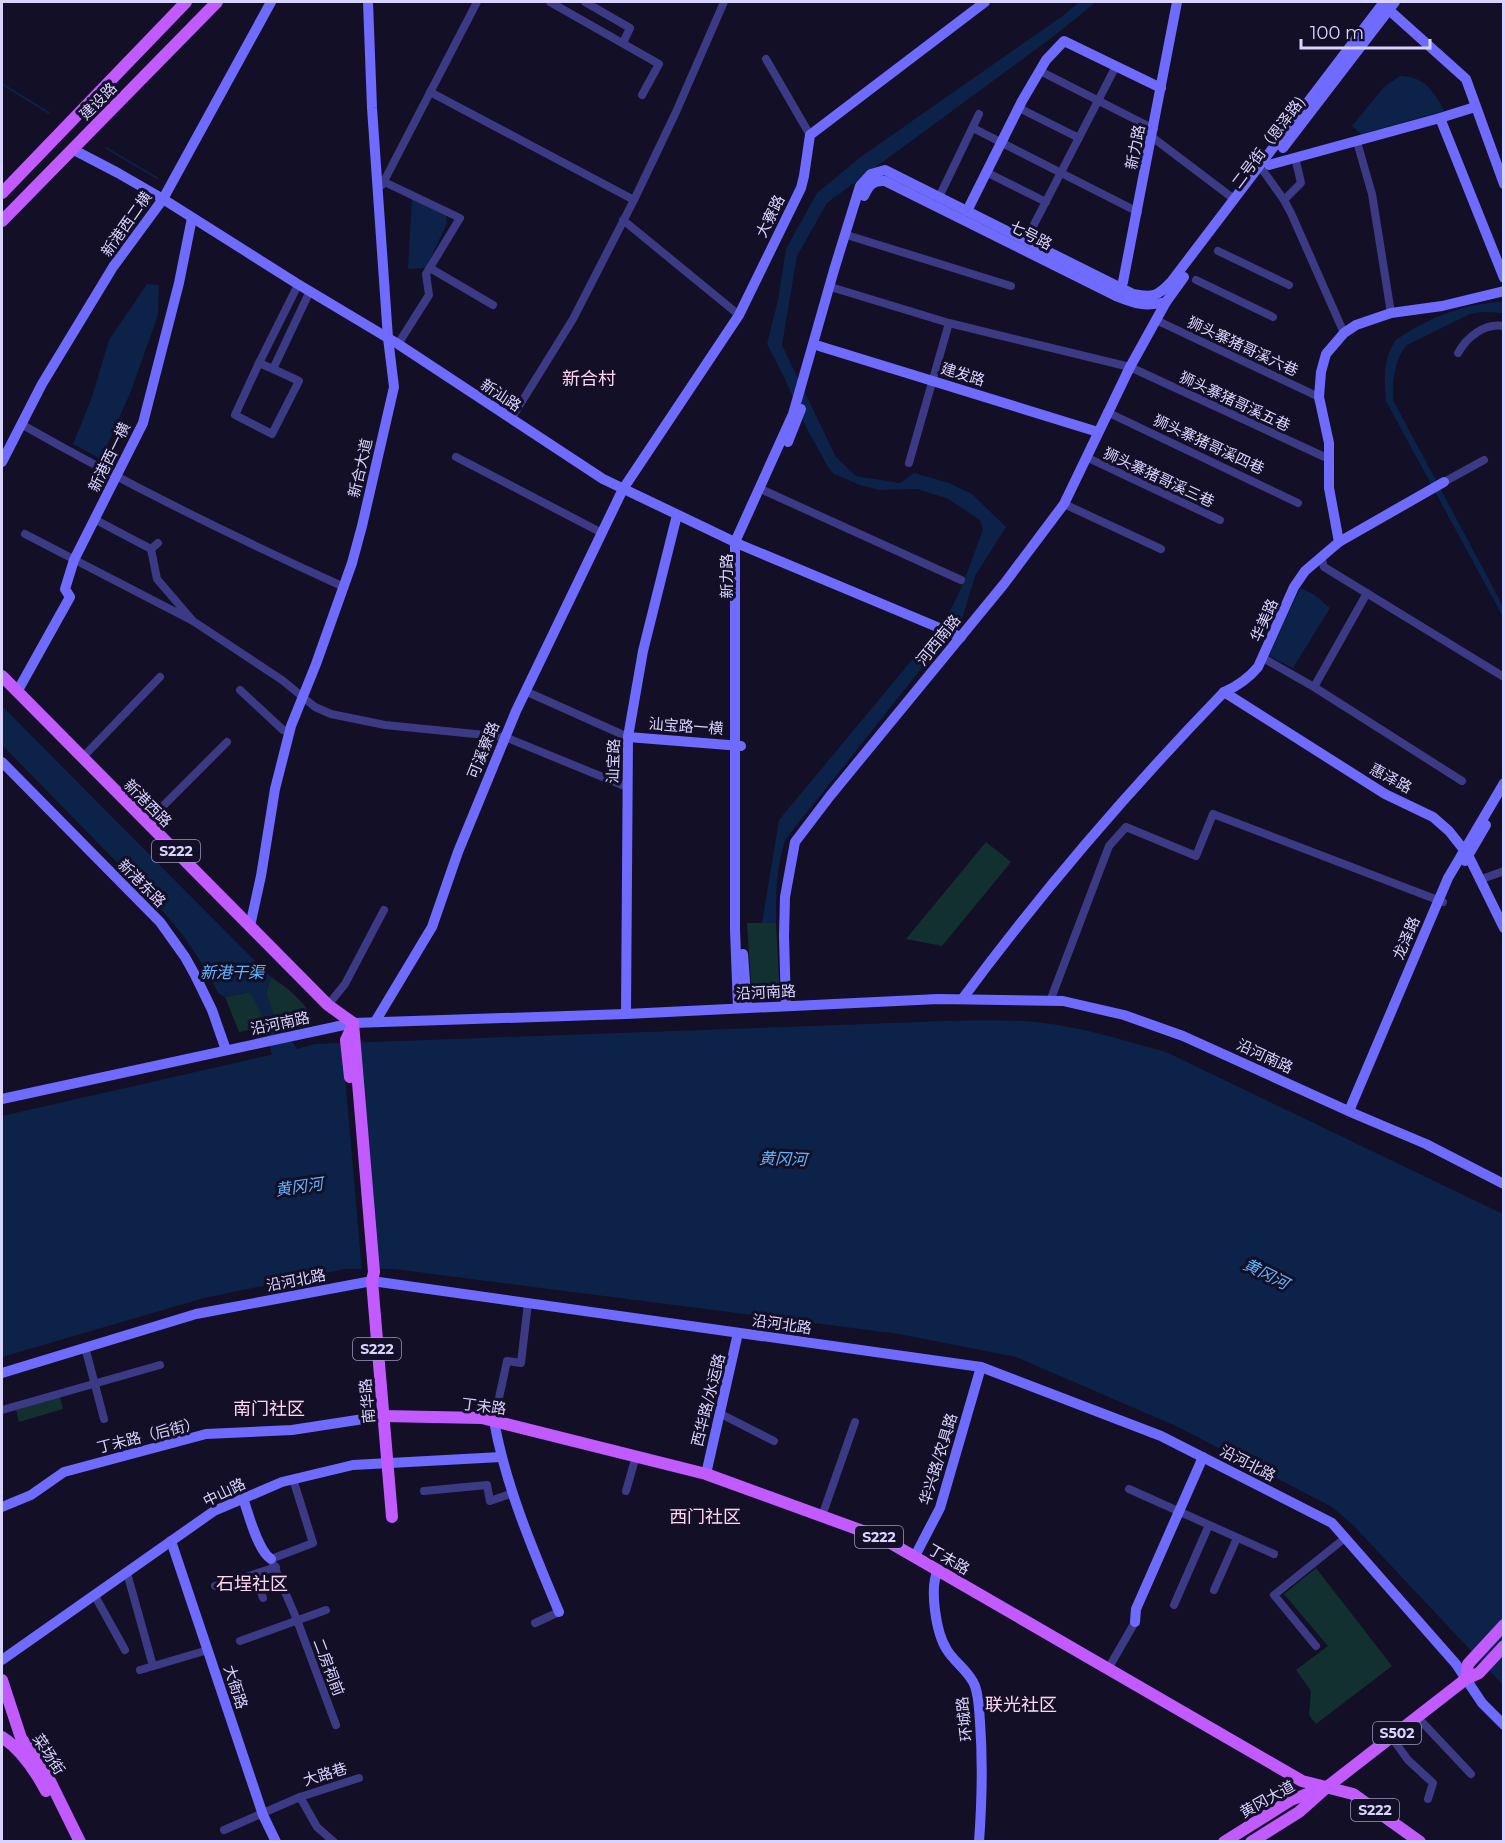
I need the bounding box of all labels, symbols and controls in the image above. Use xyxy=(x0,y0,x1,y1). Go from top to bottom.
scale bar xyxy=(1301,12,1430,50)
text: 100 m xyxy=(1310,22,1364,44)
street label: 建设路 xyxy=(75,78,121,124)
street label: 二号街（恩泽路) xyxy=(1227,92,1309,192)
street label: 新力路 xyxy=(1121,123,1149,171)
street label: 新港西二横 xyxy=(97,188,155,260)
street label: 大寮路 xyxy=(752,192,788,240)
street label: 七号路 xyxy=(1007,216,1055,254)
street label: 狮头寨猪哥溪六巷 xyxy=(1185,312,1301,380)
street label: 建发路 xyxy=(939,358,987,390)
street label: 狮头寨猪哥溪五巷 xyxy=(1177,367,1293,435)
district label: 新合村 xyxy=(562,368,616,390)
street label: 新汕路 xyxy=(477,375,525,415)
street label: 狮头寨猪哥溪四巷 xyxy=(1151,410,1267,478)
street label: 新港西一横 xyxy=(84,419,134,495)
street label: 新合大道 xyxy=(344,437,376,499)
street label: 狮头寨猪哥溪三巷 xyxy=(1101,443,1217,511)
street label: 新力路 xyxy=(717,553,736,599)
street label: 华美路 xyxy=(1246,596,1282,644)
street label: 河西南路 xyxy=(912,611,964,669)
street label: 汕宝路一横 xyxy=(648,714,724,738)
street label: 可溪寮路 xyxy=(463,719,503,781)
street label: 汕宝路 xyxy=(603,738,623,784)
street label: 惠泽路 xyxy=(1367,759,1415,797)
street label: 新港西路 xyxy=(120,775,176,831)
road number: S222 xyxy=(152,840,200,862)
street label: 新港东路 xyxy=(114,855,170,911)
street label: 龙泽路 xyxy=(1388,914,1424,962)
water label: 新港干渠 xyxy=(200,963,266,982)
street label: 沿河南路 xyxy=(736,981,796,1003)
street label: 沿河南路 xyxy=(249,1007,311,1039)
street label: 沿河南路 xyxy=(1234,1035,1296,1077)
water label: 黄冈河 xyxy=(759,1149,810,1169)
water label: 黄冈河 xyxy=(274,1174,327,1200)
water label: 黄冈河 xyxy=(1240,1255,1294,1295)
street label: 沿河北路 xyxy=(265,1265,327,1295)
street label: 沿河北路 xyxy=(751,1310,813,1338)
road number: S222 xyxy=(353,1338,401,1360)
street label: 西华路/水运路 xyxy=(687,1352,729,1448)
street label: 南华路 xyxy=(356,1378,378,1424)
street label: 丁未路 xyxy=(461,1394,507,1418)
district label: 南门社区 xyxy=(233,1398,305,1420)
street label: 华兴路/农具路 xyxy=(915,1411,961,1507)
street label: 丁未路（后街） xyxy=(95,1413,201,1457)
street label: 沿河北路 xyxy=(1217,1441,1279,1485)
street label: 中山路 xyxy=(200,1474,248,1510)
district label: 西门社区 xyxy=(669,1506,741,1528)
road number: S222 xyxy=(855,1526,903,1548)
street label: 丁未路 xyxy=(925,1540,973,1578)
district label: 石埕社区 xyxy=(216,1573,288,1595)
street label: 二房祠前 xyxy=(309,1636,349,1698)
street label: 大衙路 xyxy=(220,1663,252,1711)
district label: 联光社区 xyxy=(985,1694,1057,1716)
street label: 环城路 xyxy=(952,1696,976,1742)
road number: S502 xyxy=(1373,1722,1421,1744)
street label: 菜场街 xyxy=(29,1730,69,1778)
street label: 大路巷 xyxy=(301,1758,349,1790)
street label: 黄冈大道 xyxy=(1236,1776,1298,1822)
road number: S222 xyxy=(1351,1799,1399,1821)

